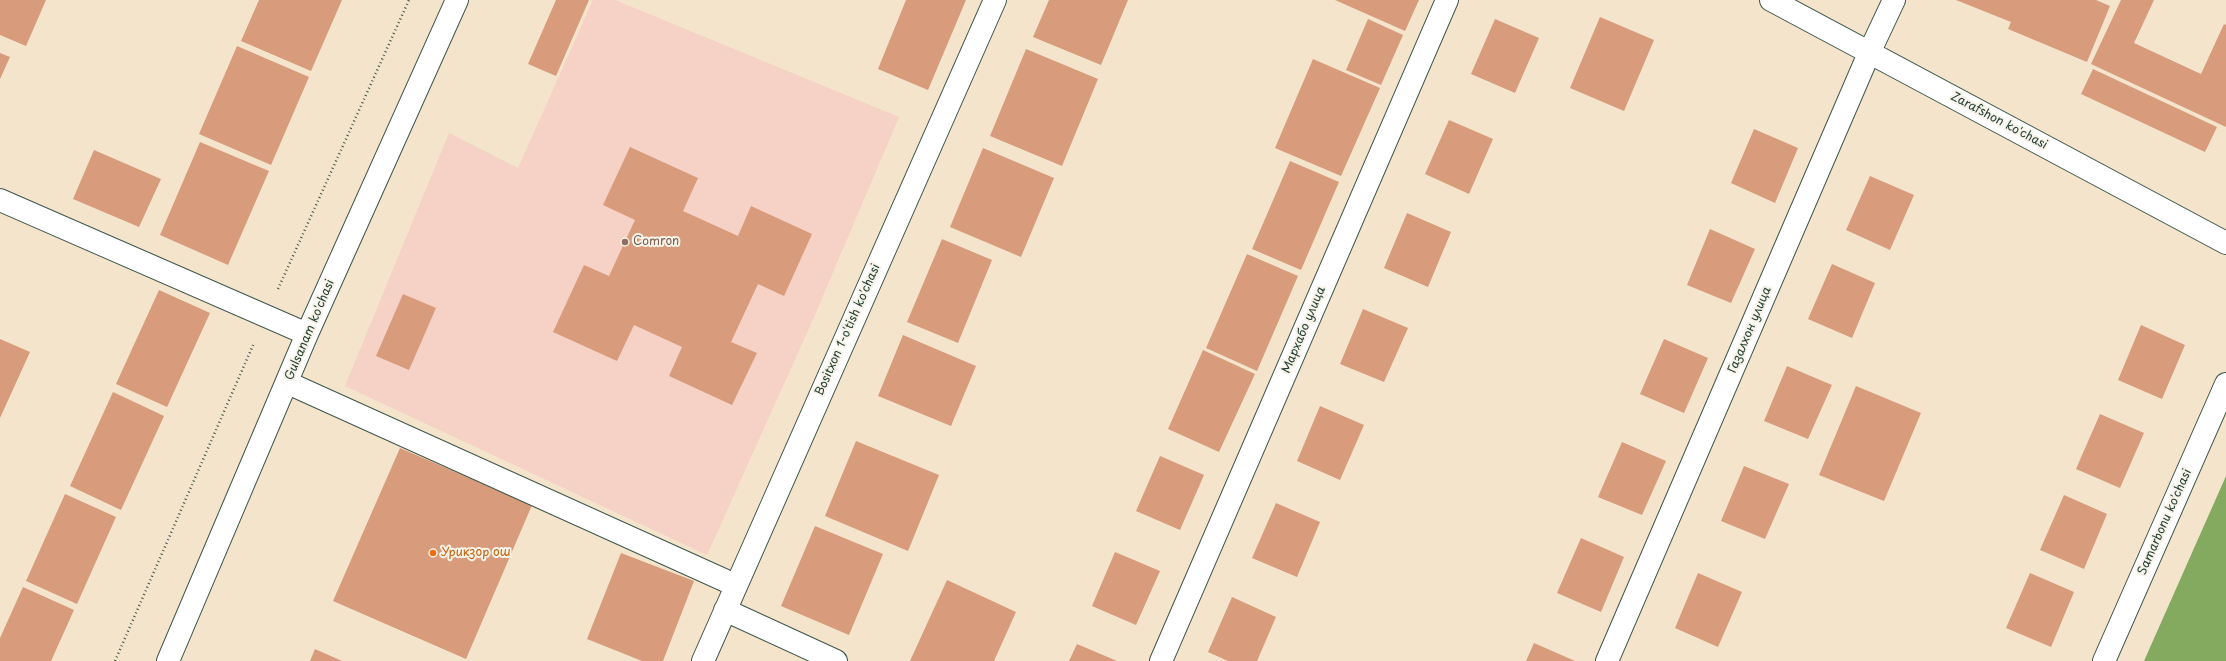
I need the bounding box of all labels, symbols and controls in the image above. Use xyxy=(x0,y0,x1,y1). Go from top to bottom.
street label: Zarafshon ko'chasi xyxy=(1948,89,2050,153)
place label: Сomron xyxy=(633,235,679,249)
marker: Сomron xyxy=(620,237,630,247)
street label: Bositxon 1-o'tish ko'chasi xyxy=(812,262,884,398)
street label: Gulsanam ko'chasi xyxy=(282,277,338,383)
street label: Мархабо улица xyxy=(1279,284,1329,376)
street label: Газалхон улица xyxy=(1725,285,1775,375)
street label: Samarbonu ko'chasi xyxy=(2135,467,2195,577)
place label: Урикзор ош xyxy=(441,546,511,560)
marker: Урикзор ош xyxy=(428,548,438,558)

